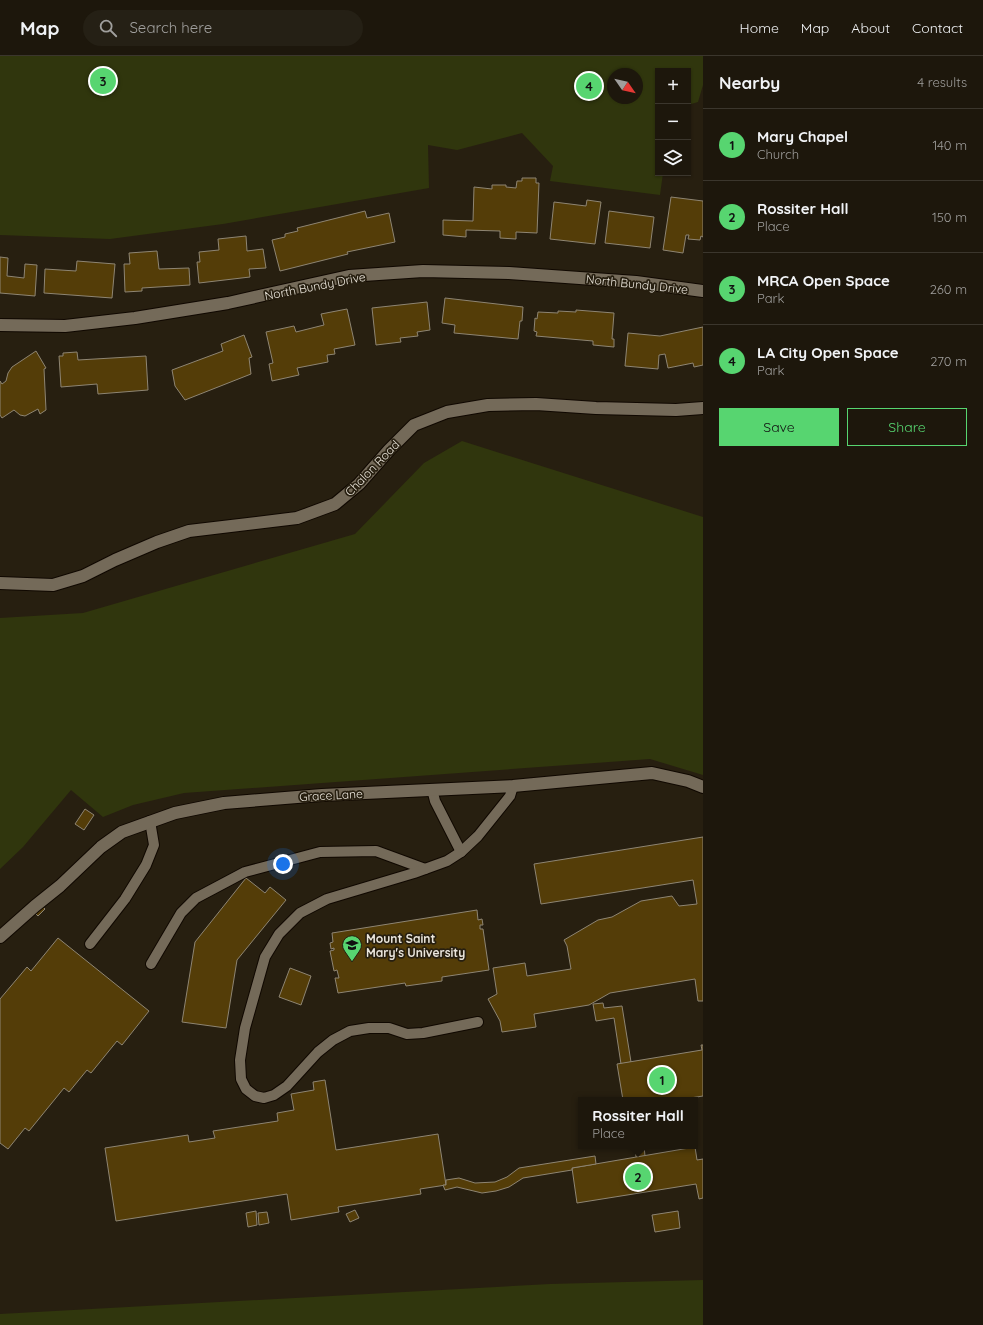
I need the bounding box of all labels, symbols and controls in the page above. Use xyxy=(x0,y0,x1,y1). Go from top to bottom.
search box xyxy=(83,10,363,46)
text: Map xyxy=(20,16,59,40)
icon: search xyxy=(97,17,119,39)
text: Search here xyxy=(129,18,212,37)
text: Home xyxy=(740,19,779,37)
text: Map xyxy=(801,19,829,37)
text: About xyxy=(851,19,890,37)
text: Contact xyxy=(912,19,963,37)
pin: 3 xyxy=(90,66,116,96)
north arrow xyxy=(607,68,643,104)
map controls xyxy=(655,68,691,176)
button: + xyxy=(655,68,691,104)
pin: 4 xyxy=(576,71,602,101)
text: Nearby xyxy=(719,72,780,93)
text: 4 results xyxy=(917,74,967,90)
button: − xyxy=(655,104,691,140)
text: Mary Chapel xyxy=(757,127,848,146)
text: 1 xyxy=(729,137,735,153)
text: 140 m xyxy=(932,137,967,153)
button: layers xyxy=(655,140,691,176)
text: Church xyxy=(757,146,799,162)
text: Rossiter Hall xyxy=(757,199,849,218)
text: 2 xyxy=(728,209,736,225)
text: 150 m xyxy=(932,209,967,225)
text: Place xyxy=(757,218,790,234)
street label: North Bundy Drive xyxy=(263,269,367,303)
street label: North Bundy Drive xyxy=(585,271,689,297)
text: MRCA Open Space xyxy=(757,271,890,290)
text: 3 xyxy=(729,281,735,297)
text: 260 m xyxy=(930,281,967,297)
text: Park xyxy=(757,290,785,306)
text: LA City Open Space xyxy=(757,343,899,362)
text: 4 xyxy=(728,353,736,369)
text: 270 m xyxy=(930,353,967,369)
text: Park xyxy=(757,362,785,378)
button: Save xyxy=(719,408,839,446)
button: Share xyxy=(847,408,967,446)
street label: Chalon Road xyxy=(342,437,402,499)
street label: Grace Lane xyxy=(299,786,363,804)
your location xyxy=(273,854,293,874)
place label: Mount Saint Mary's University xyxy=(366,931,465,960)
school or university icon: Mount Saint Mary's University xyxy=(341,934,363,962)
pin: 1 xyxy=(649,1065,675,1095)
popup xyxy=(578,1097,698,1149)
text: Rossiter Hall xyxy=(592,1106,684,1125)
text: Place xyxy=(592,1125,625,1141)
pin: 2 xyxy=(625,1162,651,1192)

